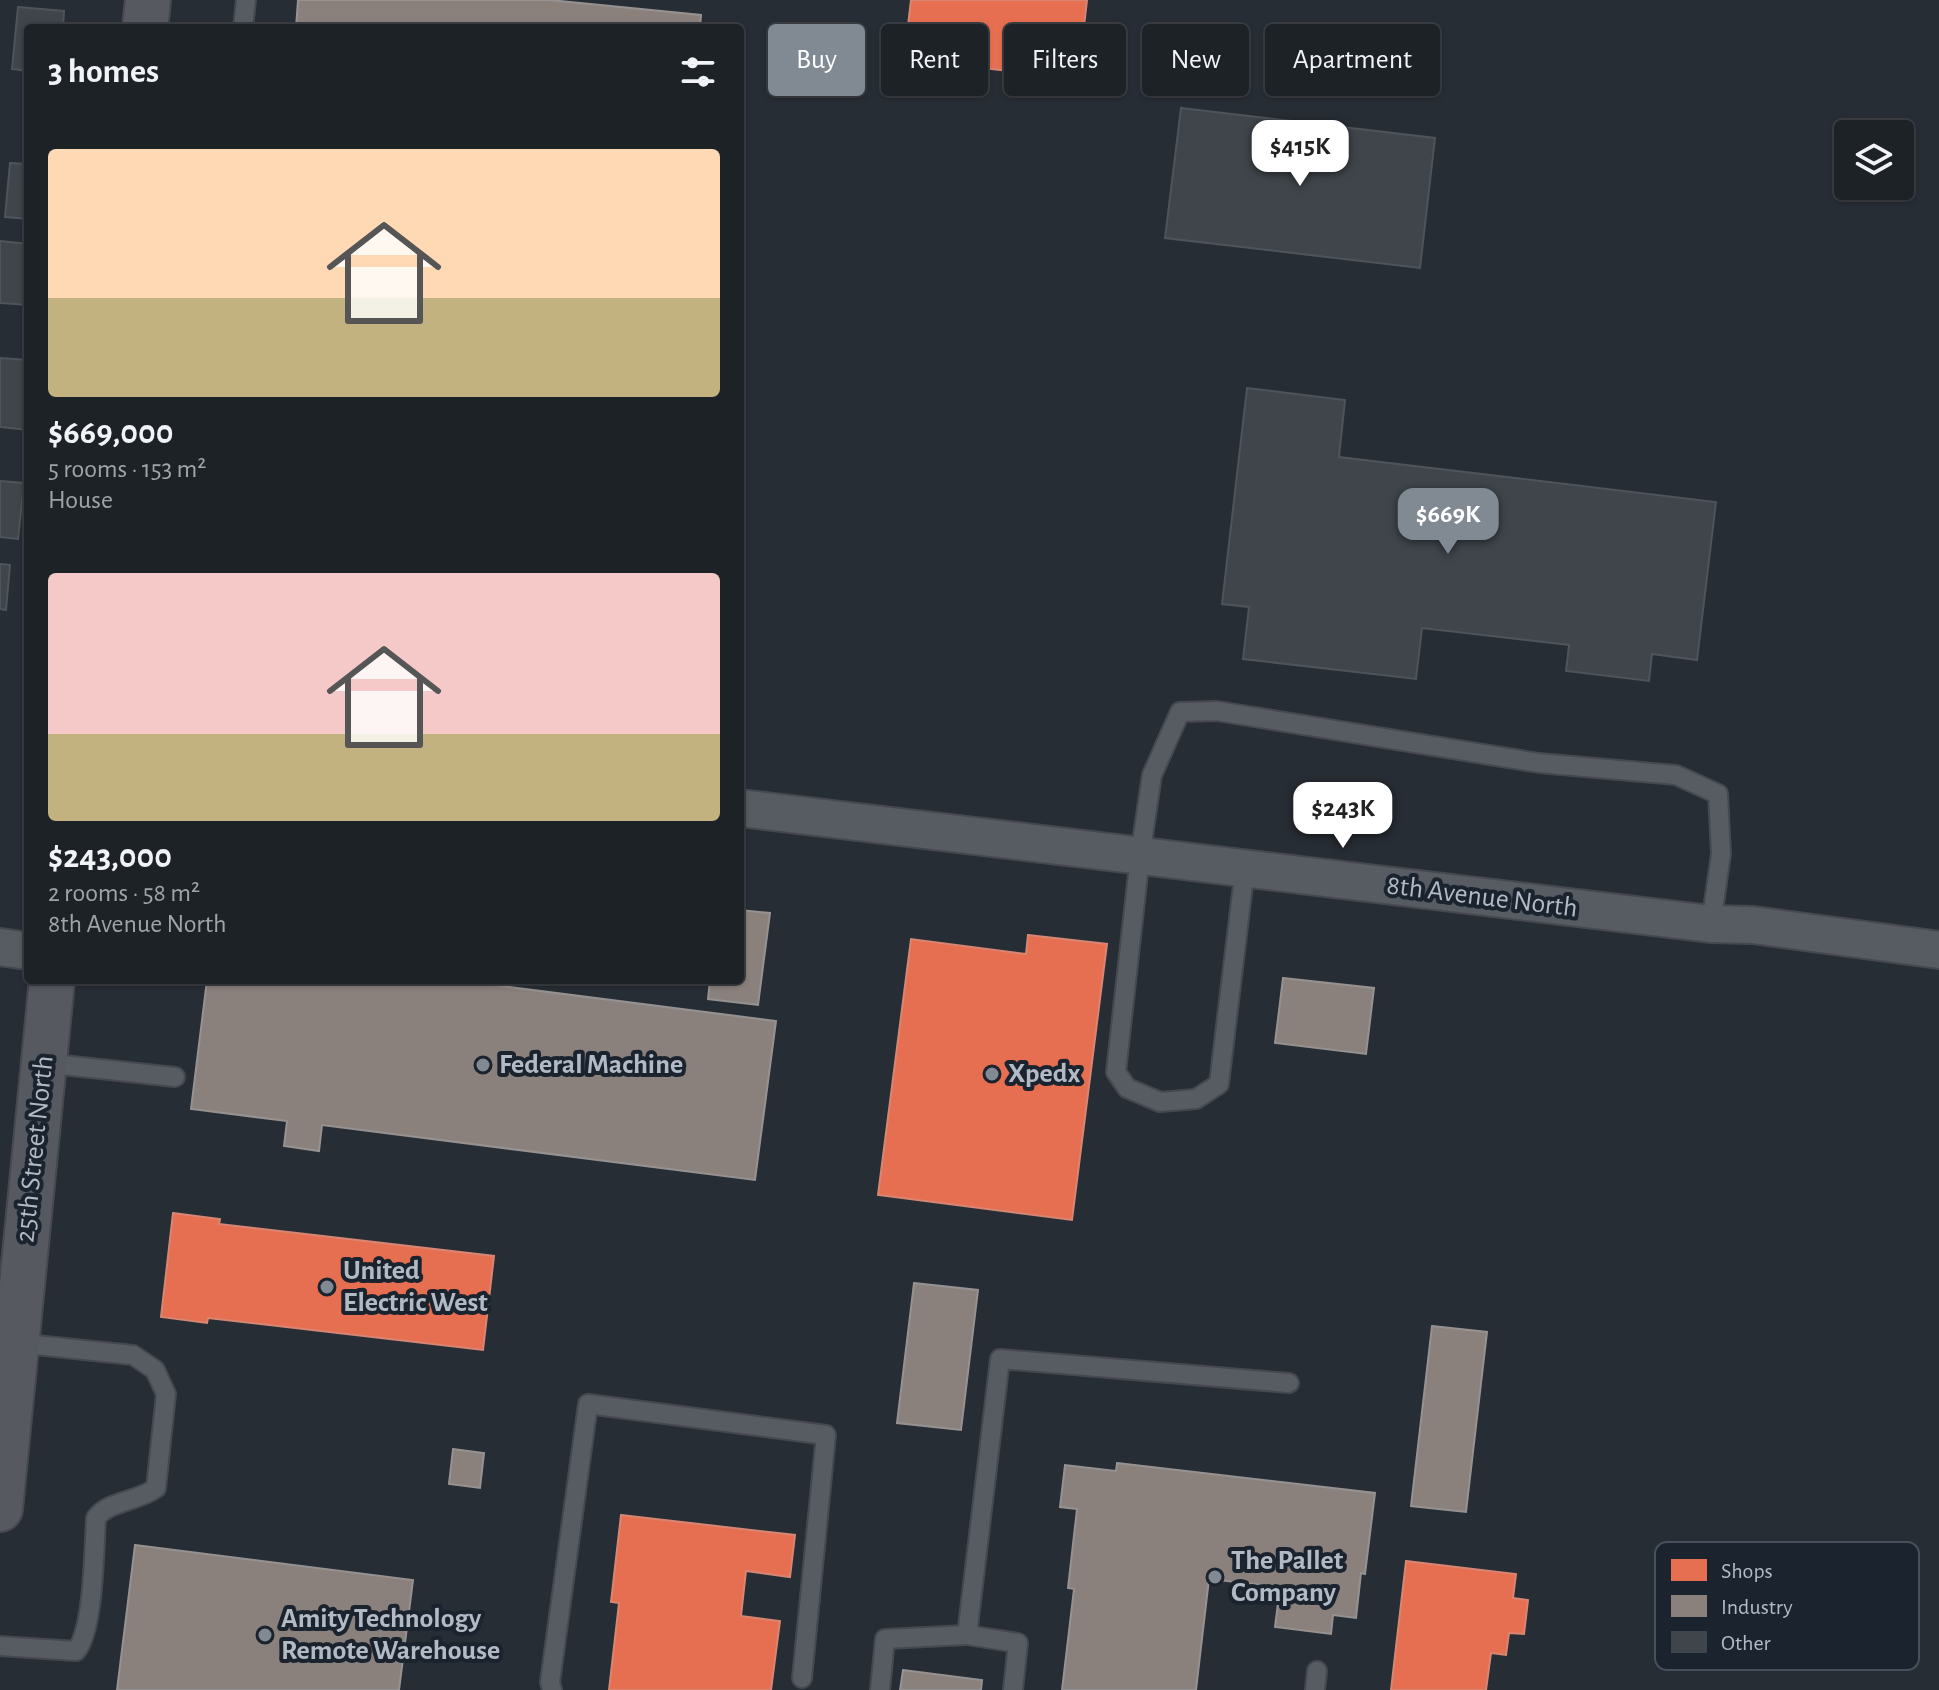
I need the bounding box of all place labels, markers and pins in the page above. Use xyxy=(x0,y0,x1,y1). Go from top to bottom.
pin: $415K xyxy=(1244,120,1356,188)
pin: $669K xyxy=(1392,488,1504,556)
pin: $243K xyxy=(1287,782,1399,850)
place label: Federal Machine xyxy=(499,1051,683,1079)
marker: Federal Machine xyxy=(474,1056,492,1074)
place label: Xpedx xyxy=(1008,1060,1080,1088)
marker: Xpedx xyxy=(983,1065,1001,1083)
place label: United Electric West xyxy=(343,1257,488,1317)
marker: United Electric West xyxy=(318,1278,336,1296)
place label: The Pallet Company xyxy=(1231,1547,1344,1607)
marker: The Pallet Company xyxy=(1206,1568,1224,1586)
place label: Amity Technology Remote Warehouse xyxy=(281,1605,500,1665)
marker: Amity Technology Remote Warehouse xyxy=(256,1626,274,1644)

